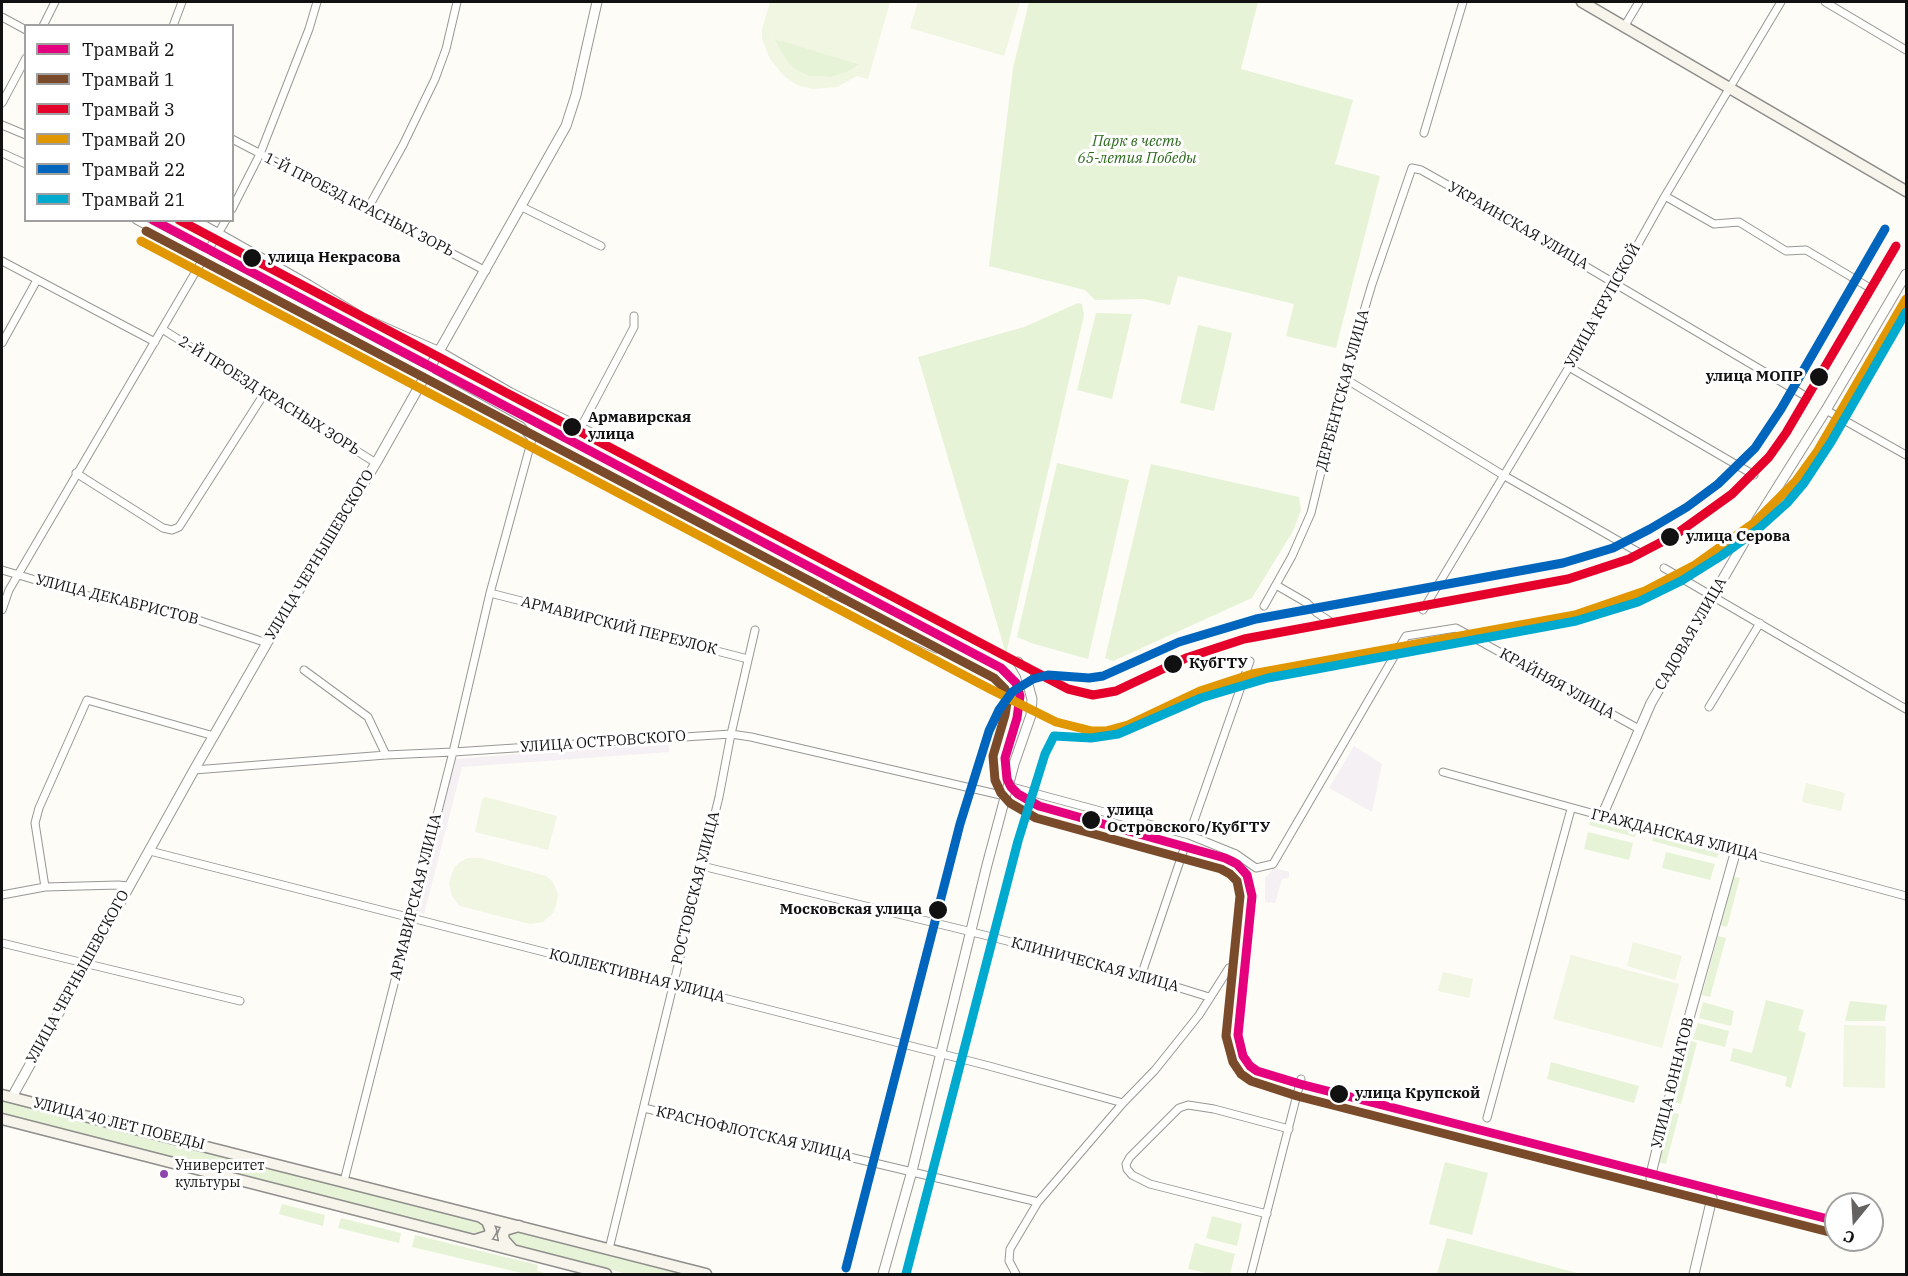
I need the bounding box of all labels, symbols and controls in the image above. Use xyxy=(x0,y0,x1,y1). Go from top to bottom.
legend xyxy=(24,24,234,222)
text: Трамвай 2 xyxy=(82,38,175,61)
text: Трамвай 1 xyxy=(82,68,175,91)
text: Трамвай 3 xyxy=(82,98,175,121)
text: Трамвай 20 xyxy=(82,128,186,151)
park label: Парк в честь 65-летия Победы xyxy=(1078,133,1196,168)
street label: 1-Й ПРОЕЗД КРАСНЫХ ЗОРЬ xyxy=(261,149,457,261)
text: Трамвай 22 xyxy=(82,158,186,181)
street label: УКРАИНСКАЯ УЛИЦА xyxy=(1444,178,1592,274)
text: Трамвай 21 xyxy=(82,188,186,211)
street label: УЛИЦА КРУПСКОЙ xyxy=(1561,241,1645,371)
marker: улица Некрасова xyxy=(241,247,263,269)
place label: улица Некрасова xyxy=(268,249,401,267)
street label: ДЕРБЕНТСКАЯ УЛИЦА xyxy=(1313,307,1373,473)
street label: 2-Й ПРОЕЗД КРАСНЫХ ЗОРЬ xyxy=(175,333,363,459)
marker: улица МОПР xyxy=(1808,366,1830,388)
place label: улица МОПР xyxy=(1706,368,1803,386)
place label: Армавирская улица xyxy=(588,409,691,444)
marker: Армавирская улица xyxy=(561,416,583,438)
street label: УЛИЦА ЧЕРНЫШЕВСКОГО xyxy=(262,467,378,643)
marker: улица Серова xyxy=(1659,526,1681,548)
place label: улица Серова xyxy=(1686,528,1790,546)
street label: УЛИЦА ДЕКАБРИСТОВ xyxy=(34,571,200,629)
street label: САДОВАЯ УЛИЦА xyxy=(1651,574,1731,694)
street label: АРМАВИРСКИЙ ПЕРЕУЛОК xyxy=(519,593,719,659)
street label: КРАЙНЯЯ УЛИЦА xyxy=(1496,645,1618,723)
marker: КубГТУ xyxy=(1162,653,1184,675)
place label: КубГТУ xyxy=(1189,655,1248,673)
street label: УЛИЦА ОСТРОВСКОГО xyxy=(520,727,686,757)
place label: улица Островского/КубГТУ xyxy=(1107,802,1270,837)
street label: ГРАЖДАНСКАЯ УЛИЦА xyxy=(1589,805,1761,865)
marker: улица Островского/КубГТУ xyxy=(1080,809,1102,831)
street label: РОСТОВСКАЯ УЛИЦА xyxy=(668,810,724,966)
street label: АРМАВИРСКАЯ УЛИЦА xyxy=(387,812,445,982)
street label: УЛИЦА ЧЕРНЫШЕВСКОГО xyxy=(23,887,133,1067)
marker: Московская улица xyxy=(927,899,949,921)
place label: Московская улица xyxy=(780,901,922,919)
street label: КЛИНИЧЕСКАЯ УЛИЦА xyxy=(1009,934,1181,996)
street label: КОЛЛЕКТИВНАЯ УЛИЦА xyxy=(547,945,727,1007)
street label: УЛИЦА ЮННАТОВ xyxy=(1648,1016,1698,1150)
marker: улица Крупской xyxy=(1328,1083,1350,1105)
place label: улица Крупской xyxy=(1355,1085,1480,1103)
street label: УЛИЦА 40 ЛЕТ ПОБЕДЫ xyxy=(31,1094,207,1154)
street label: КРАСНОФЛОТСКАЯ УЛИЦА xyxy=(654,1103,854,1165)
place label: Университет культуры xyxy=(175,1158,265,1190)
marker: Университет культуры xyxy=(158,1168,170,1180)
north arrow xyxy=(1824,1192,1884,1252)
text: С xyxy=(1841,1226,1857,1248)

